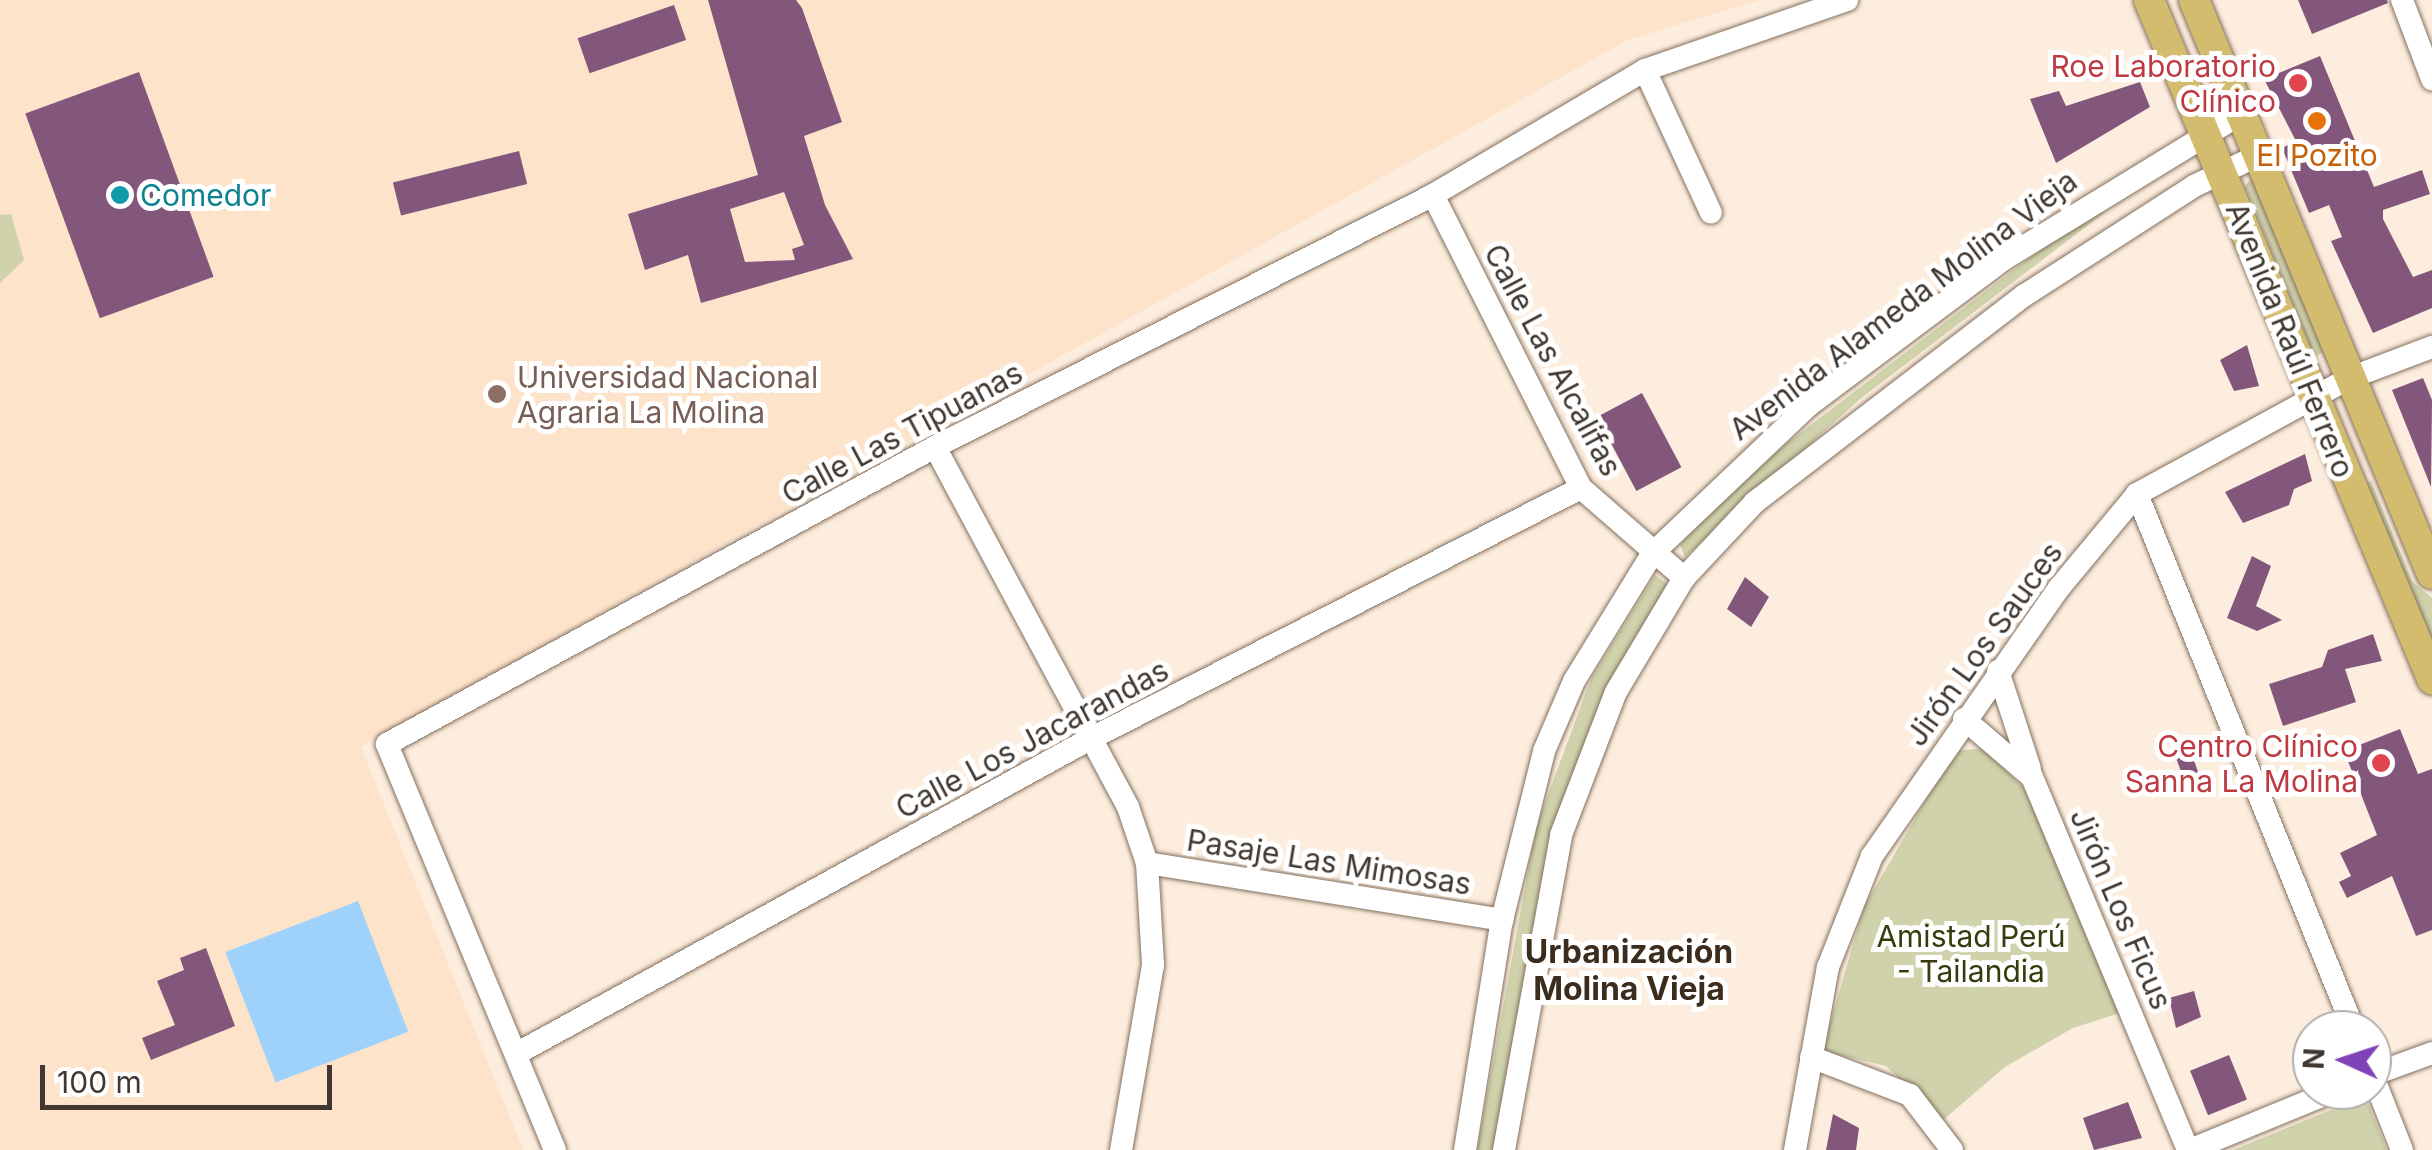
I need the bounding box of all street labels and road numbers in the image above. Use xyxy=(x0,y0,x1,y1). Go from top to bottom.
street label: Avenida Alameda Molina Vieja xyxy=(1722,163,2084,447)
street label: Avenida Raúl Ferrero xyxy=(2218,197,2362,483)
street label: Calle Las Alcalifas xyxy=(1477,238,1629,482)
street label: Calle Las Tipuanas xyxy=(776,354,1028,512)
street label: Jirón Los Sauces xyxy=(1898,535,2070,753)
street label: Calle Los Jacarandas xyxy=(890,652,1174,826)
street label: Jirón Los Ficus xyxy=(2063,803,2179,1015)
street label: Pasaje Las Mimosas xyxy=(1184,822,1474,902)

